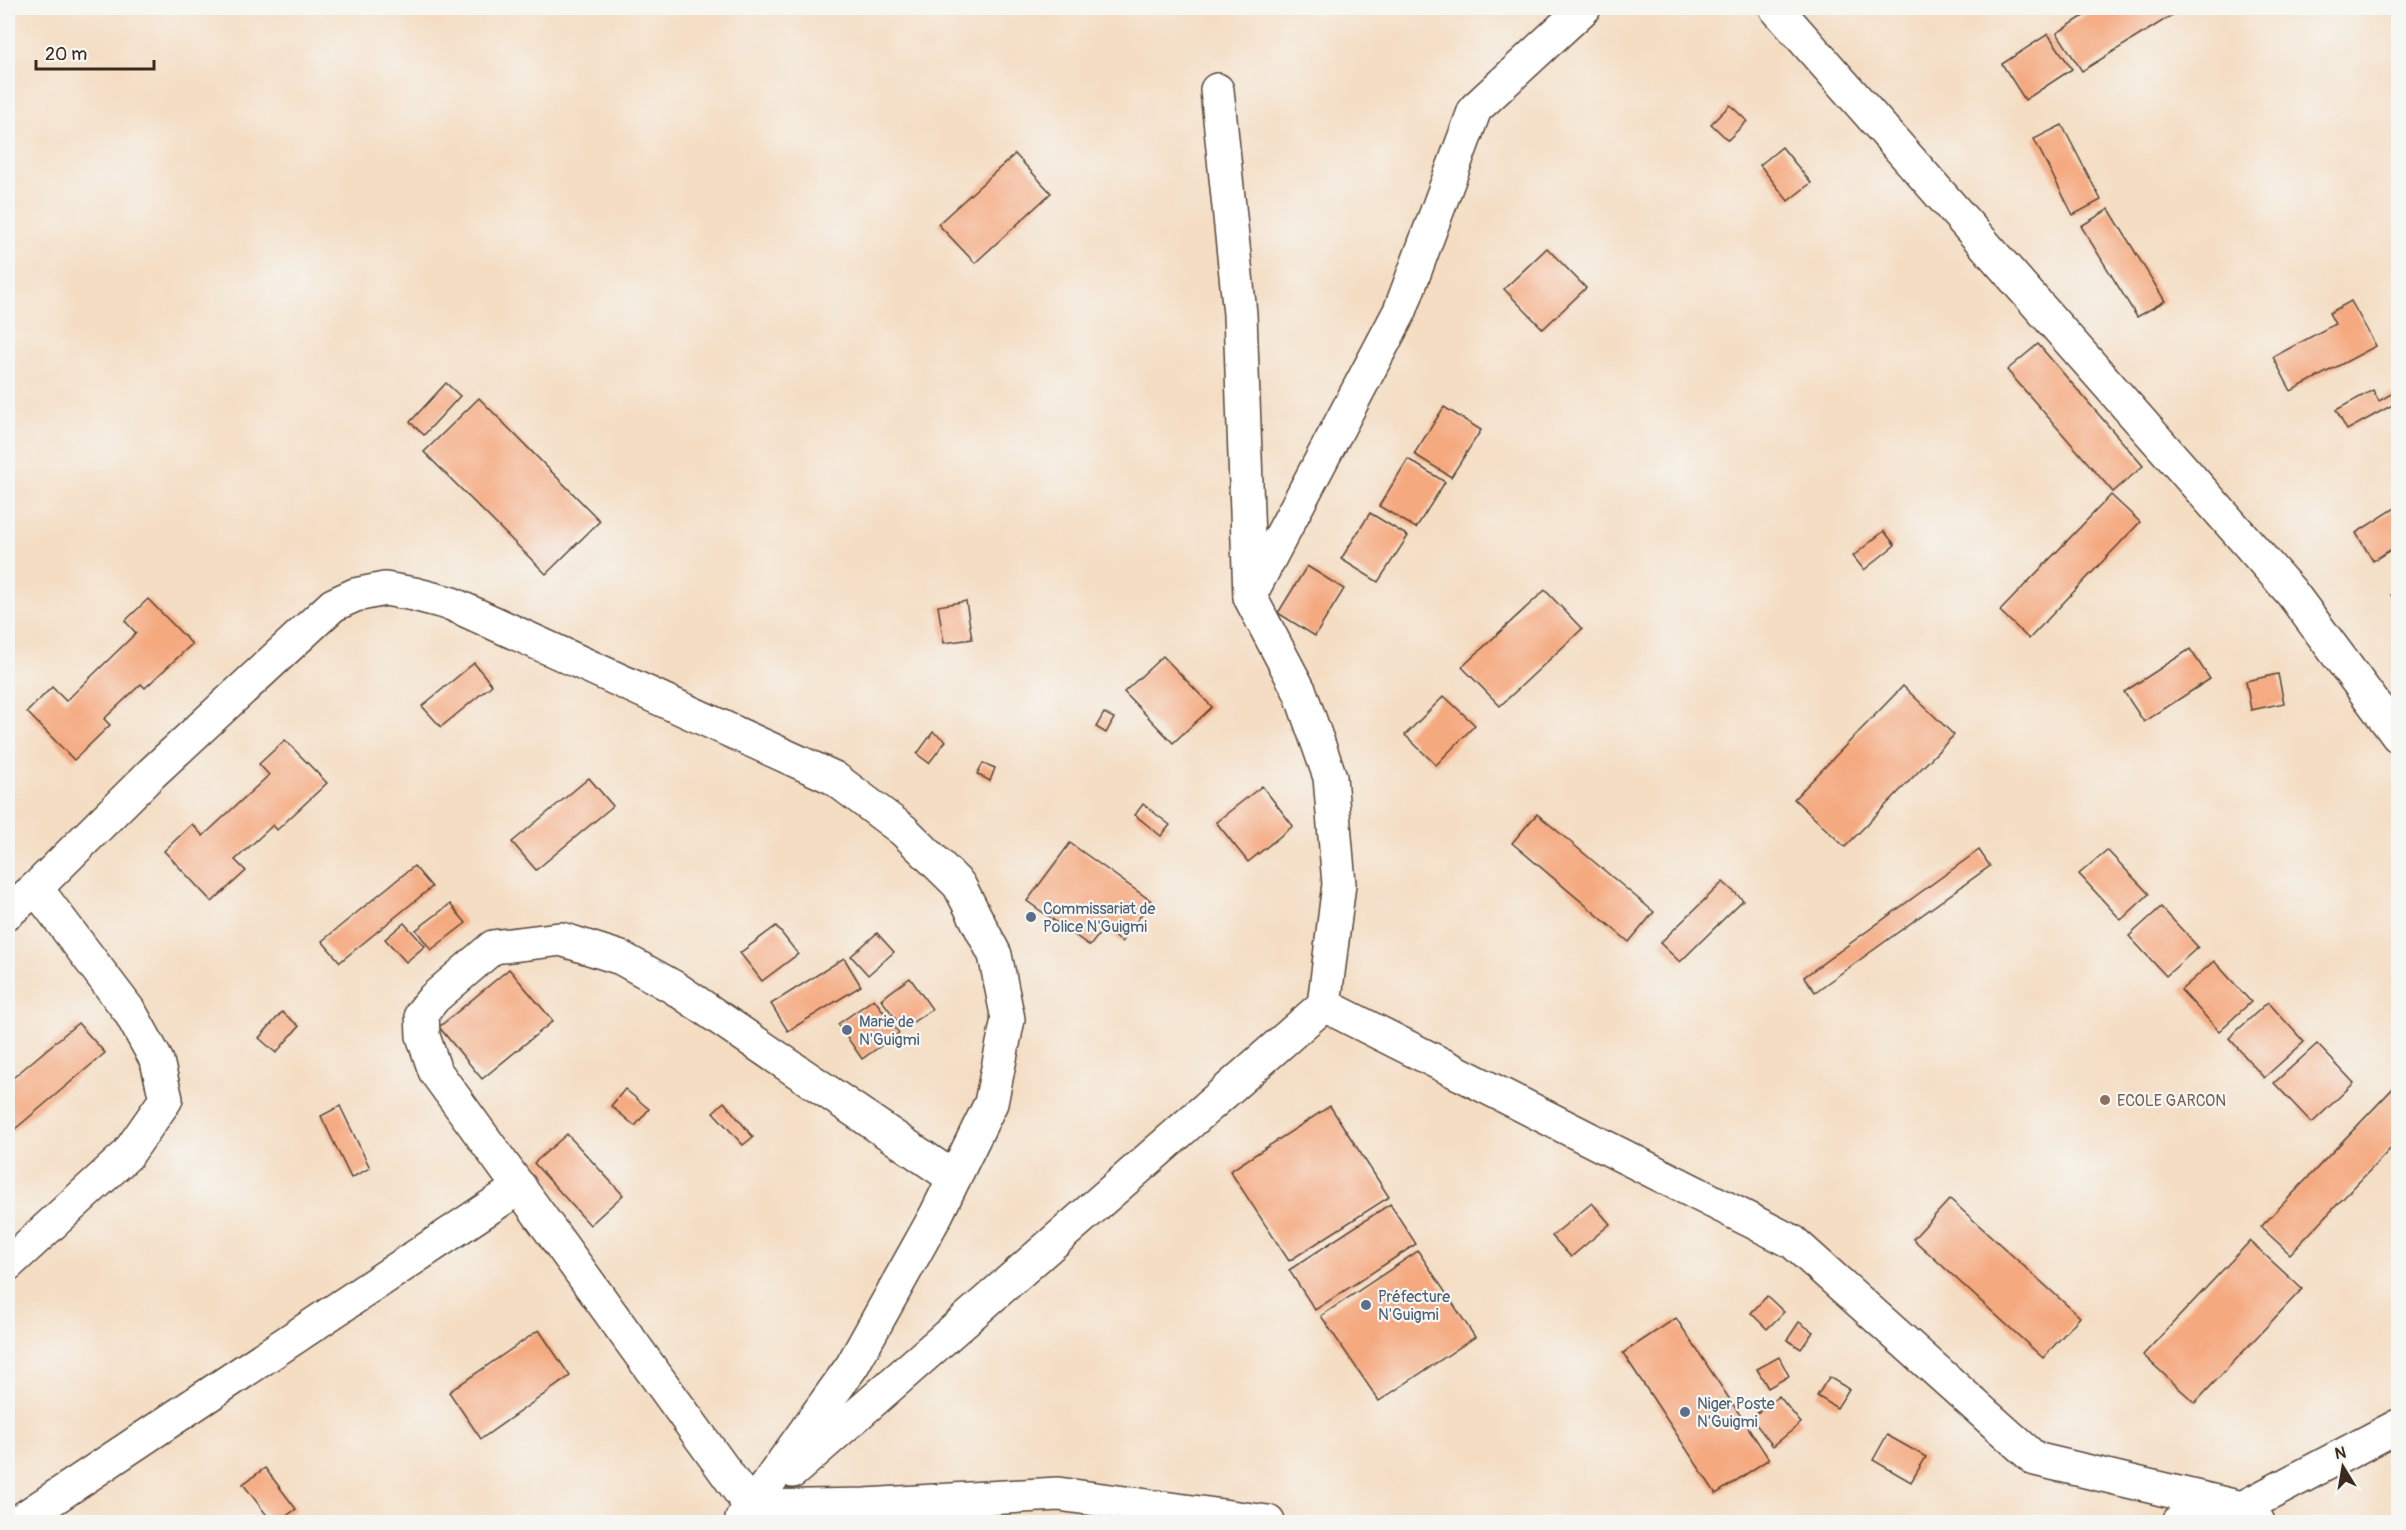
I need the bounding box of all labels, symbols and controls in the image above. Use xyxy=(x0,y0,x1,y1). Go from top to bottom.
scale bar xyxy=(36,33,154,71)
text: 20 m xyxy=(45,43,87,66)
place label: Commissariat de Police N'Guigmi xyxy=(1043,899,1155,937)
marker: Commissariat de Police N'Guigmi xyxy=(1024,910,1038,924)
place label: Marie de N'Guigmi xyxy=(859,1012,920,1050)
marker: Marie de N'Guigmi xyxy=(840,1023,854,1037)
place label: ECOLE GARCON xyxy=(2117,1091,2226,1111)
marker: ECOLE GARCON xyxy=(2098,1093,2112,1107)
place label: Préfecture N'Guigmi xyxy=(1378,1287,1450,1325)
marker: Préfecture N'Guigmi xyxy=(1359,1298,1373,1312)
place label: Niger Poste N'Guigmi xyxy=(1697,1394,1775,1432)
marker: Niger Poste N'Guigmi xyxy=(1678,1405,1692,1419)
north arrow xyxy=(2313,1437,2373,1497)
text: N xyxy=(2333,1442,2348,1464)

